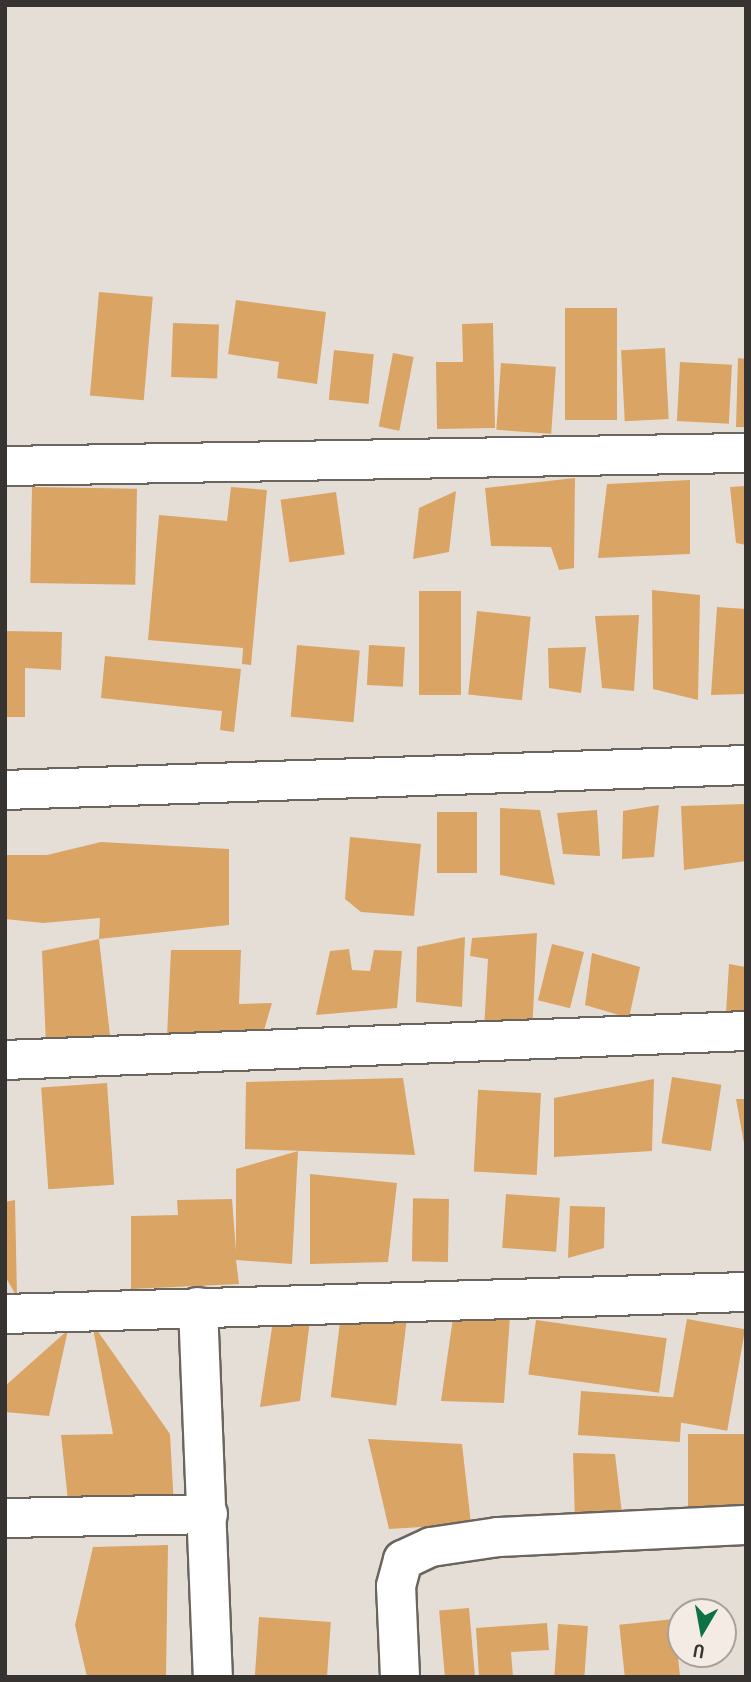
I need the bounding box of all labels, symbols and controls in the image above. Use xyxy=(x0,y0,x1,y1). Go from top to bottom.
north arrow xyxy=(667,1598,737,1668)
text: U xyxy=(691,1638,706,1665)

